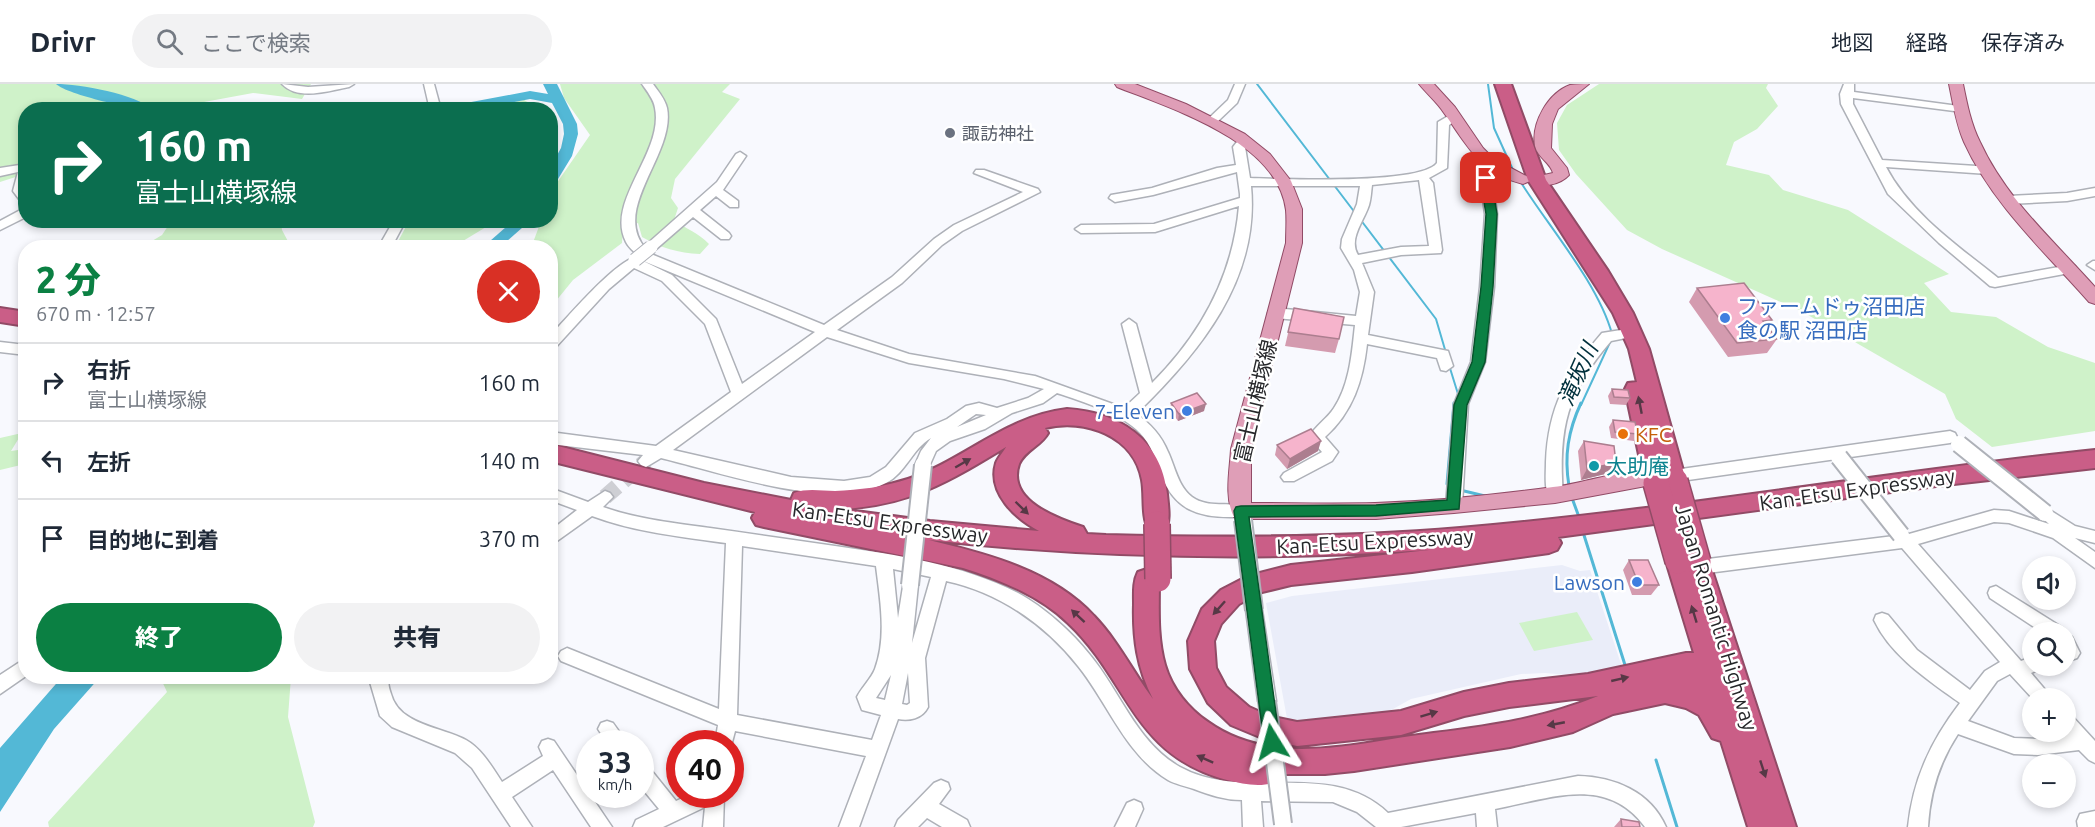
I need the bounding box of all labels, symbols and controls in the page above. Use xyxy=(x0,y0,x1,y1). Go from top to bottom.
search box xyxy=(132,14,552,68)
icon: search xyxy=(153,25,186,58)
text: Drivr xyxy=(30,26,96,57)
text: ここで検索 xyxy=(201,30,311,55)
text: 地図 xyxy=(1831,30,1873,54)
text: 経路 xyxy=(1906,30,1948,54)
text: 保存済み xyxy=(1981,30,2065,54)
text: 160 m xyxy=(135,122,252,169)
place label: 諏訪神社 xyxy=(962,123,1034,143)
icon: right xyxy=(36,126,114,204)
marker: 諏訪神社 xyxy=(943,126,957,140)
pin xyxy=(1460,152,1511,203)
icon: arrive xyxy=(1469,161,1502,194)
text: 富士山横塚線 xyxy=(135,177,297,207)
text: 2 分 xyxy=(36,259,101,300)
button: close xyxy=(477,260,540,323)
place label: ファームドゥ沼田店 食の駅 沼田店 xyxy=(1737,294,1925,342)
text: 670 m · 12:57 xyxy=(36,302,156,325)
marker: ファームドゥ沼田店 食の駅 沼田店 xyxy=(1718,311,1732,325)
street label: 富士山横塚線 xyxy=(1229,337,1281,465)
water label: 滝坂川 xyxy=(1552,337,1603,409)
text: 右折 xyxy=(87,357,131,382)
icon: right xyxy=(36,366,69,399)
text: 160 m xyxy=(479,370,540,395)
text: 富士山横塚線 xyxy=(87,388,207,411)
one-way arrow xyxy=(1634,396,1644,414)
place label: 7-Eleven xyxy=(1094,399,1175,423)
marker: 7-Eleven xyxy=(1180,404,1194,418)
place label: KFC xyxy=(1635,422,1672,446)
marker: KFC xyxy=(1616,427,1630,441)
icon: left xyxy=(36,444,69,477)
text: 140 m xyxy=(479,448,540,473)
text: 左折 xyxy=(87,449,131,474)
place label: 太助庵 xyxy=(1606,454,1669,478)
one-way arrow xyxy=(955,457,971,468)
marker: 太助庵 xyxy=(1587,459,1601,473)
street label: Kan-Etsu Expressway xyxy=(1758,463,1956,515)
street label: Kan-Etsu Expressway xyxy=(791,496,989,548)
one-way arrow xyxy=(1015,501,1030,515)
street label: Japan Romantic Highway xyxy=(1671,501,1763,733)
icon: arrive xyxy=(36,522,69,555)
street label: Kan-Etsu Expressway xyxy=(1276,524,1474,558)
text: 370 m xyxy=(479,526,540,551)
text: 目的地に到着 xyxy=(87,527,219,552)
map controls xyxy=(2022,556,2076,808)
button: sound xyxy=(2022,556,2076,610)
place label: Lawson xyxy=(1554,570,1625,594)
marker: Lawson xyxy=(1630,575,1644,589)
one-way arrow xyxy=(1213,600,1226,615)
button: 終了 xyxy=(36,603,282,672)
button: 共有 xyxy=(294,603,540,672)
one-way arrow xyxy=(1689,605,1698,623)
one-way arrow xyxy=(1071,610,1086,623)
button: search xyxy=(2022,622,2076,676)
one-way arrow xyxy=(1611,674,1630,683)
button: + xyxy=(2022,688,2076,742)
one-way arrow xyxy=(1420,709,1438,718)
position arrow xyxy=(1240,710,1304,774)
one-way arrow xyxy=(1547,719,1566,729)
speed limit sign: 40 xyxy=(666,730,744,808)
text: 33 xyxy=(598,745,632,779)
button: − xyxy=(2022,754,2076,808)
one-way arrow xyxy=(1197,755,1214,764)
one-way arrow xyxy=(1759,760,1769,778)
text: km/h xyxy=(598,776,632,793)

